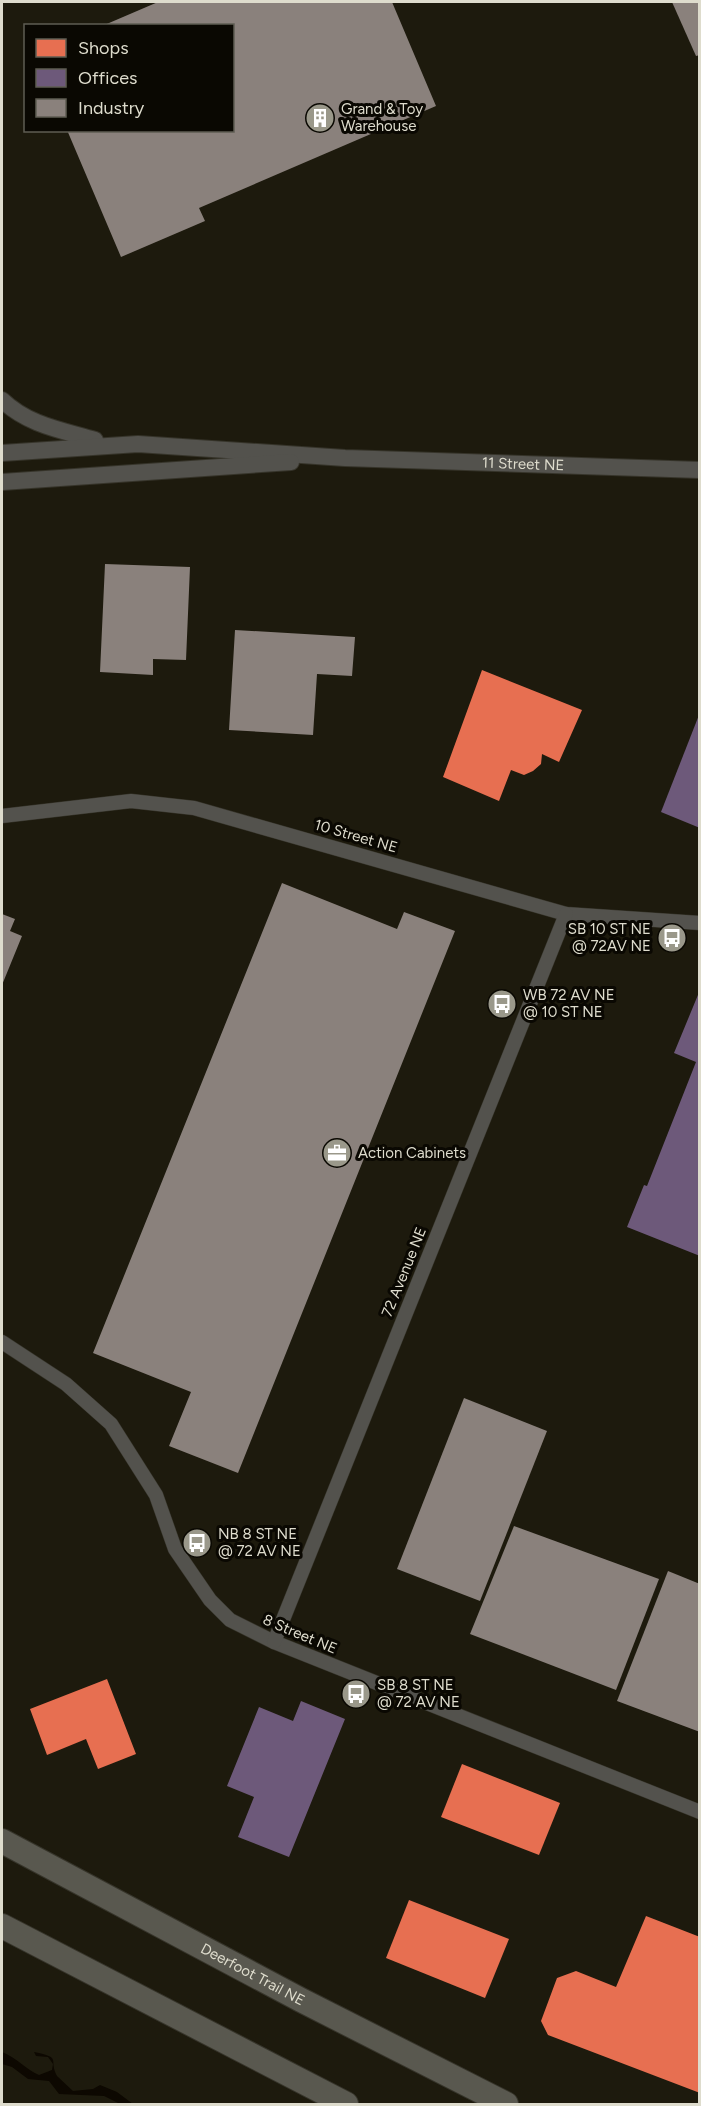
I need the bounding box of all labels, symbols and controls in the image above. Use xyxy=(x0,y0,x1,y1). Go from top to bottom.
legend xyxy=(24,24,234,132)
text: Shops xyxy=(78,37,129,59)
text: Offices xyxy=(78,67,137,89)
text: Industry xyxy=(78,97,145,119)
place label: Grand & Toy Warehouse xyxy=(341,100,423,135)
building icon: Grand & Toy Warehouse xyxy=(304,102,336,134)
street label: 11 Street NE xyxy=(482,454,565,474)
street label: 10 Street NE xyxy=(312,816,400,856)
place label: SB 10 ST NE @ 72AV NE xyxy=(568,920,651,955)
bus stop icon: SB 10 ST NE @ 72AV NE xyxy=(656,922,688,954)
place label: WB 72 AV NE @ 10 ST NE xyxy=(523,986,615,1021)
bus stop icon: WB 72 AV NE @ 10 ST NE xyxy=(486,988,518,1020)
office icon: Action Cabinets xyxy=(321,1137,353,1169)
place label: Action Cabinets xyxy=(358,1144,466,1162)
street label: 72 Avenue NE xyxy=(378,1225,430,1319)
place label: NB 8 ST NE @ 72 AV NE xyxy=(218,1525,301,1560)
bus stop icon: NB 8 ST NE @ 72 AV NE xyxy=(181,1527,213,1559)
street label: 8 Street NE xyxy=(260,1610,340,1658)
place label: SB 8 ST NE @ 72 AV NE xyxy=(377,1676,460,1711)
bus stop icon: SB 8 ST NE @ 72 AV NE xyxy=(340,1678,372,1710)
street label: Deerfoot Trail NE xyxy=(198,1939,308,2009)

